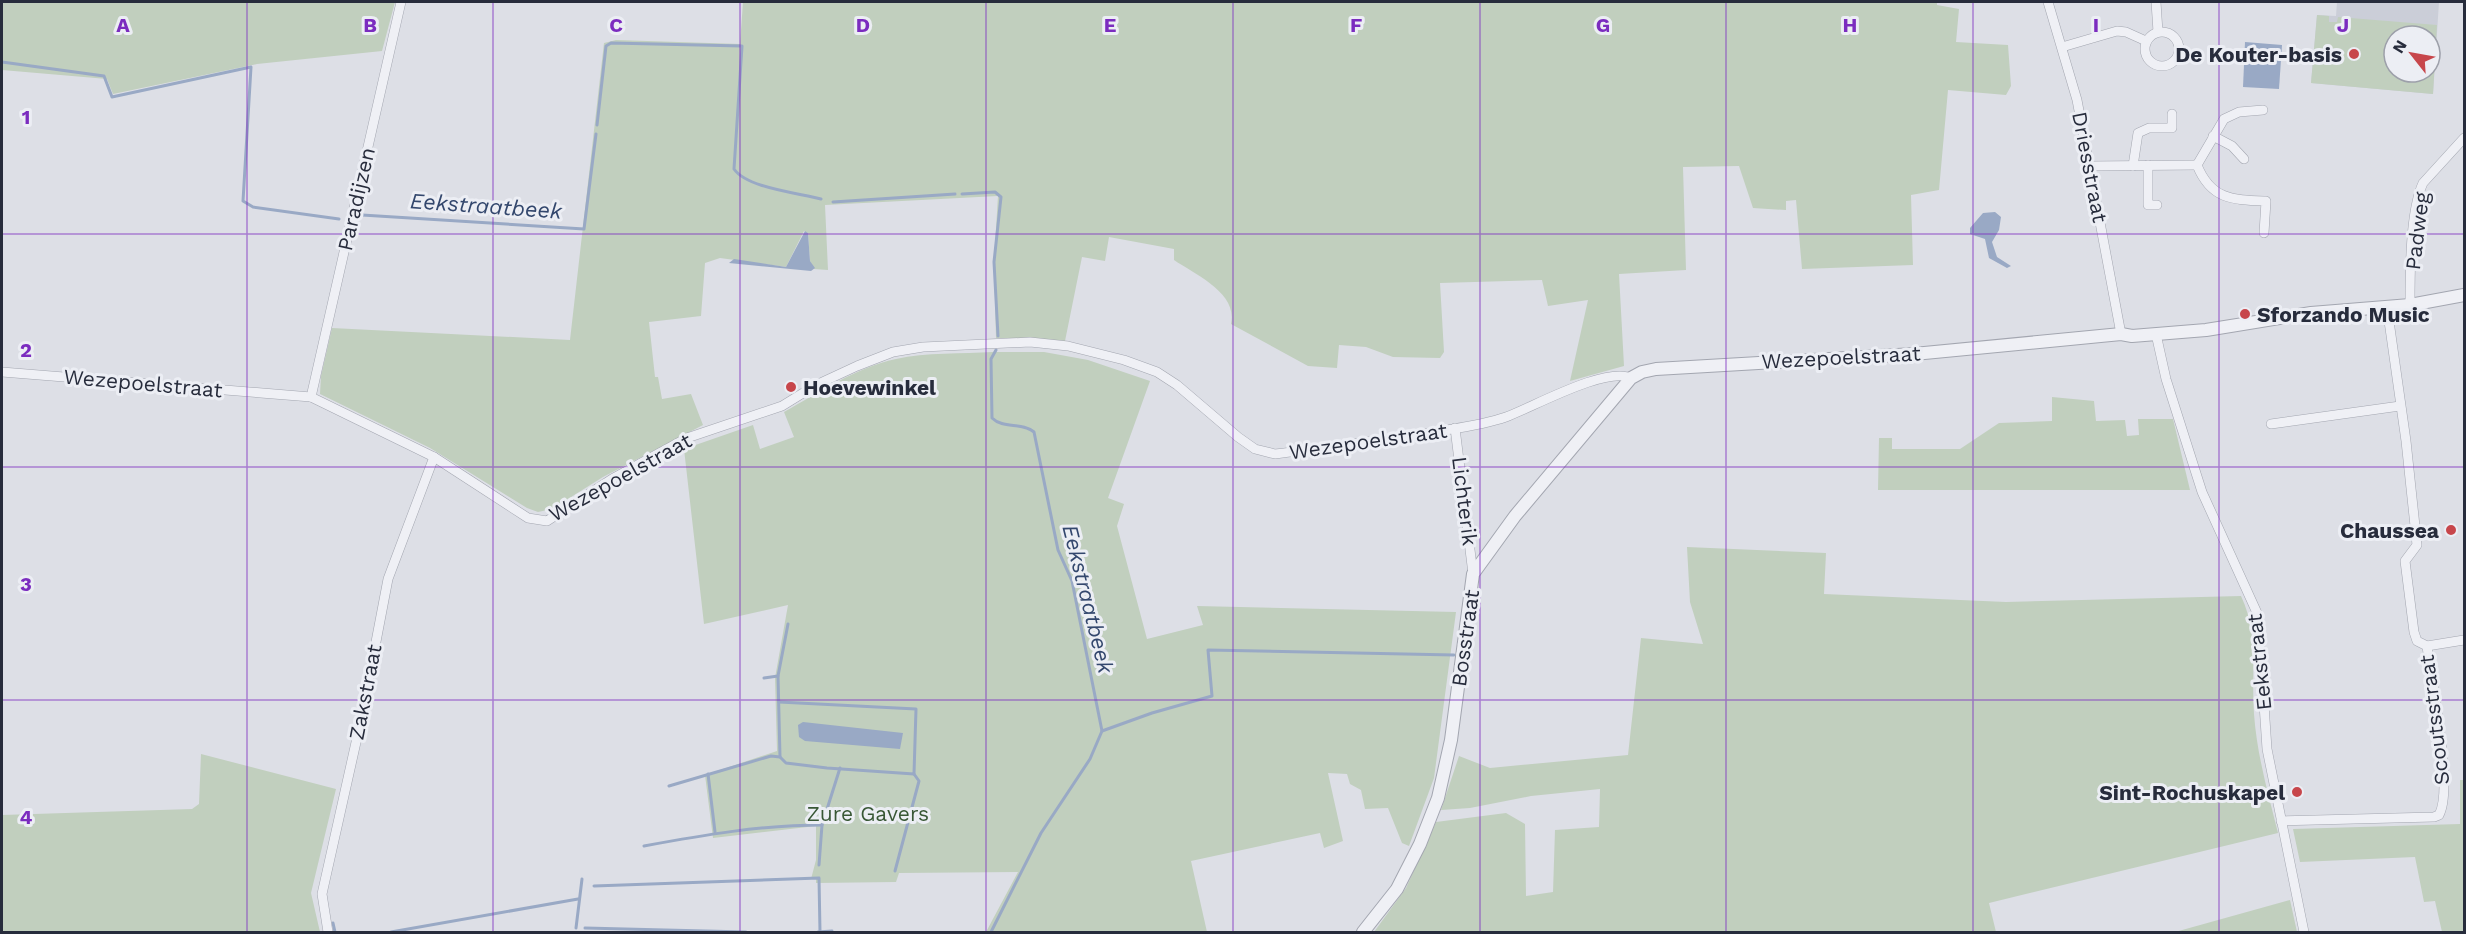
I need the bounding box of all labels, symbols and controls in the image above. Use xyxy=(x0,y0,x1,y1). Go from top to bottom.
text: A xyxy=(116,13,130,37)
text: B xyxy=(363,13,377,37)
text: C xyxy=(609,13,623,37)
text: D xyxy=(856,13,870,37)
text: E xyxy=(1104,13,1116,37)
text: F xyxy=(1350,13,1362,37)
text: G xyxy=(1596,13,1610,37)
text: H xyxy=(1843,13,1857,37)
text: I xyxy=(2093,13,2099,37)
text: J xyxy=(2337,13,2349,37)
north arrow xyxy=(2382,24,2442,84)
text: N xyxy=(2388,37,2411,57)
place label: De Kouter-basis xyxy=(2175,42,2342,67)
marker: De Kouter-basis xyxy=(2347,47,2361,61)
text: 1 xyxy=(22,105,30,129)
street label: Driesstraat xyxy=(2067,109,2113,225)
street label: Paradijzen xyxy=(332,145,380,253)
water label: Eekstraatbeek xyxy=(409,188,564,224)
street label: Padweg xyxy=(2400,190,2434,271)
place label: Sforzando Music xyxy=(2257,302,2430,327)
marker: Sforzando Music xyxy=(2238,307,2252,321)
text: 2 xyxy=(20,338,32,362)
street label: Wezepoelstraat xyxy=(1761,340,1921,374)
street label: Wezepoelstraat xyxy=(63,364,224,402)
place label: Hoevewinkel xyxy=(803,375,936,400)
marker: Hoevewinkel xyxy=(784,380,798,394)
street label: Wezepoelstraat xyxy=(1287,418,1449,464)
street label: Wezepoelstraat xyxy=(544,427,696,527)
street label: Lichterik xyxy=(1447,455,1483,547)
place label: Chaussea xyxy=(2340,518,2440,543)
water label: Eekstraatbeek xyxy=(1057,522,1119,677)
marker: Chaussea xyxy=(2444,523,2458,537)
text: 3 xyxy=(20,572,32,596)
street label: Bosstraat xyxy=(1446,588,1484,688)
street label: Eekstraat xyxy=(2241,612,2277,712)
street label: Zakstraat xyxy=(343,642,387,742)
street label: Scoutsstraat xyxy=(2414,653,2454,787)
place label: Sint-Rochuskapel xyxy=(2099,780,2285,805)
marker: Sint-Rochuskapel xyxy=(2290,785,2304,799)
park label: Zure Gavers xyxy=(807,801,929,826)
text: 4 xyxy=(20,805,33,829)

